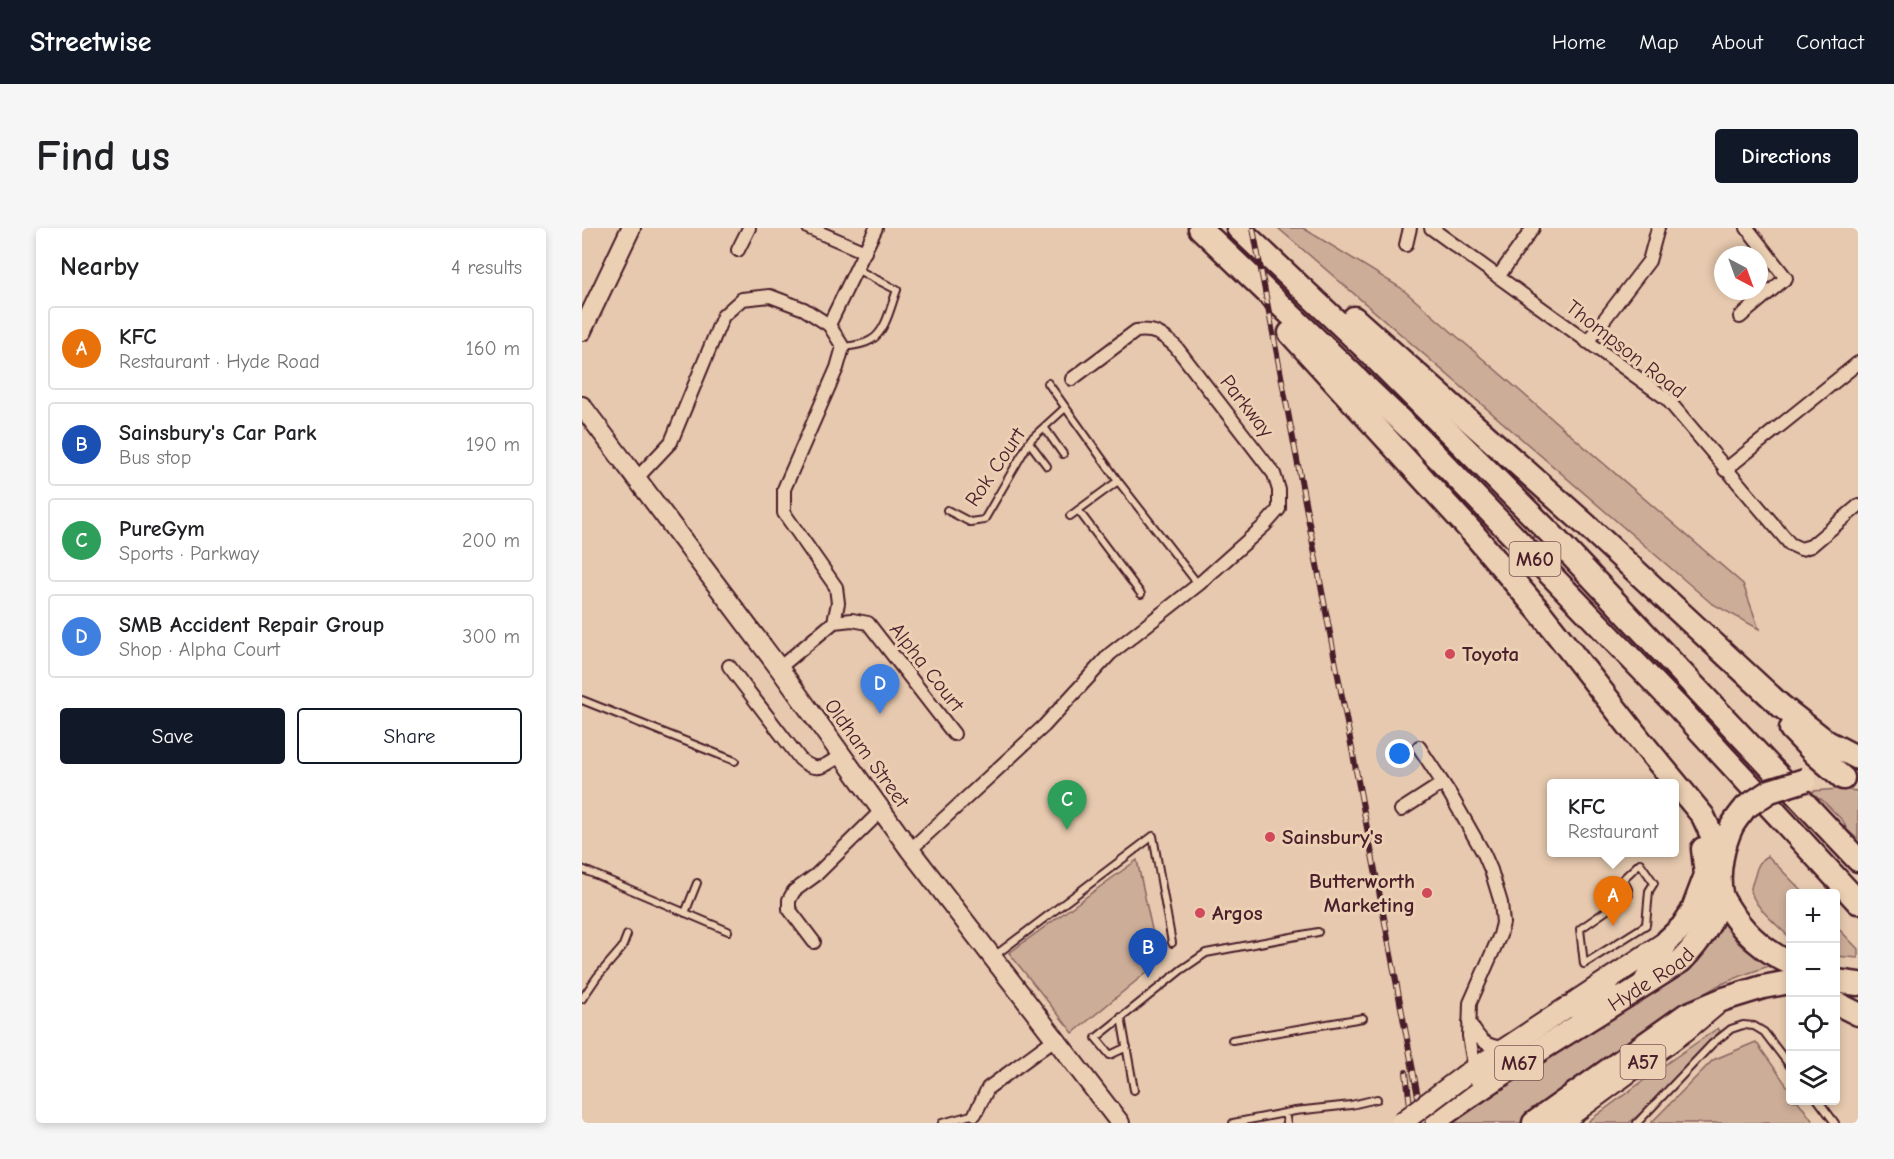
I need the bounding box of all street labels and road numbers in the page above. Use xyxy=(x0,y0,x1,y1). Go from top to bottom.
street label: Thompson Road xyxy=(1561,295,1691,403)
street label: Parkway xyxy=(1215,370,1279,442)
street label: Rok Court xyxy=(960,422,1031,511)
road number: M60 xyxy=(1510,542,1560,576)
street label: Alpha Court xyxy=(885,618,970,717)
street label: Oldham Street xyxy=(820,694,915,813)
street label: Hyde Road xyxy=(1603,943,1699,1016)
road number: A57 xyxy=(1620,1045,1666,1079)
road number: M67 xyxy=(1495,1046,1543,1080)

